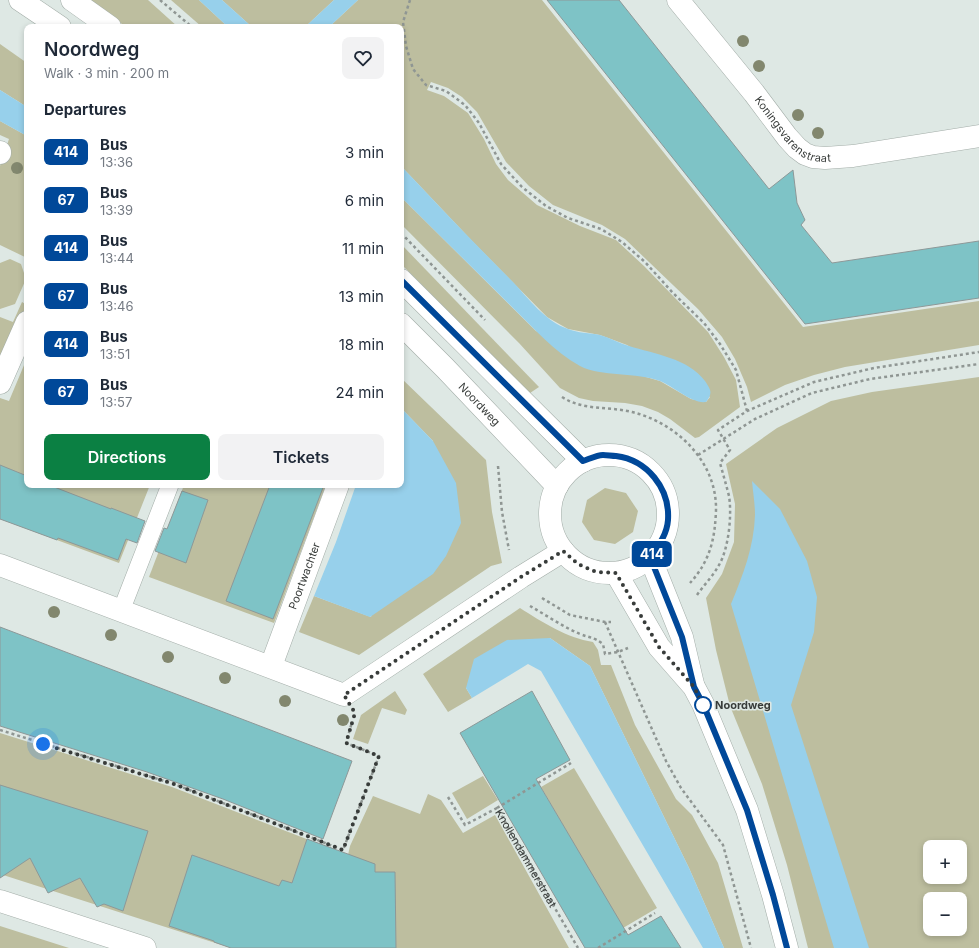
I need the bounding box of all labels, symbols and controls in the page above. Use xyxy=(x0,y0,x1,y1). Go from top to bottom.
button: heart xyxy=(342,37,384,79)
text: Noordweg xyxy=(44,38,139,61)
text: Walk · 3 min · 200 m xyxy=(44,65,169,81)
street label: Koningsvarenstraat xyxy=(752,93,832,165)
text: Departures xyxy=(44,100,126,119)
text: Bus xyxy=(100,135,128,154)
text: 414 xyxy=(54,143,78,160)
text: 3 min xyxy=(345,143,384,162)
text: 13:36 xyxy=(100,154,133,170)
text: Bus xyxy=(100,183,128,202)
text: 67 xyxy=(57,191,75,208)
text: 6 min xyxy=(345,191,384,210)
text: 13:39 xyxy=(100,202,133,218)
text: Bus xyxy=(100,231,128,250)
text: 414 xyxy=(54,239,78,256)
text: 11 min xyxy=(342,239,384,258)
text: 13:44 xyxy=(100,250,134,266)
text: Bus xyxy=(100,279,128,298)
text: 67 xyxy=(57,287,75,304)
text: 13 min xyxy=(339,287,384,306)
text: 13:46 xyxy=(100,298,134,314)
text: Bus xyxy=(100,327,128,346)
text: 414 xyxy=(54,335,78,352)
text: 18 min xyxy=(339,335,384,354)
text: 13:51 xyxy=(100,346,130,362)
text: Bus xyxy=(100,375,128,394)
street label: Noordweg xyxy=(456,380,503,429)
text: 67 xyxy=(57,383,75,400)
text: 24 min xyxy=(336,383,384,402)
text: 13:57 xyxy=(100,394,132,410)
button: Directions xyxy=(44,434,210,480)
button: Tickets xyxy=(218,434,384,480)
street label: Poortwachter xyxy=(286,541,323,611)
line badge: 414 xyxy=(629,541,675,567)
text: 414 xyxy=(640,545,664,562)
marker: Noordweg xyxy=(694,696,712,714)
place label: Noordweg xyxy=(715,698,771,712)
your location xyxy=(33,734,53,754)
street label: Knollendammerstraat xyxy=(492,807,560,910)
map controls xyxy=(923,840,967,936)
button: + xyxy=(923,840,967,884)
button: − xyxy=(923,892,967,936)

